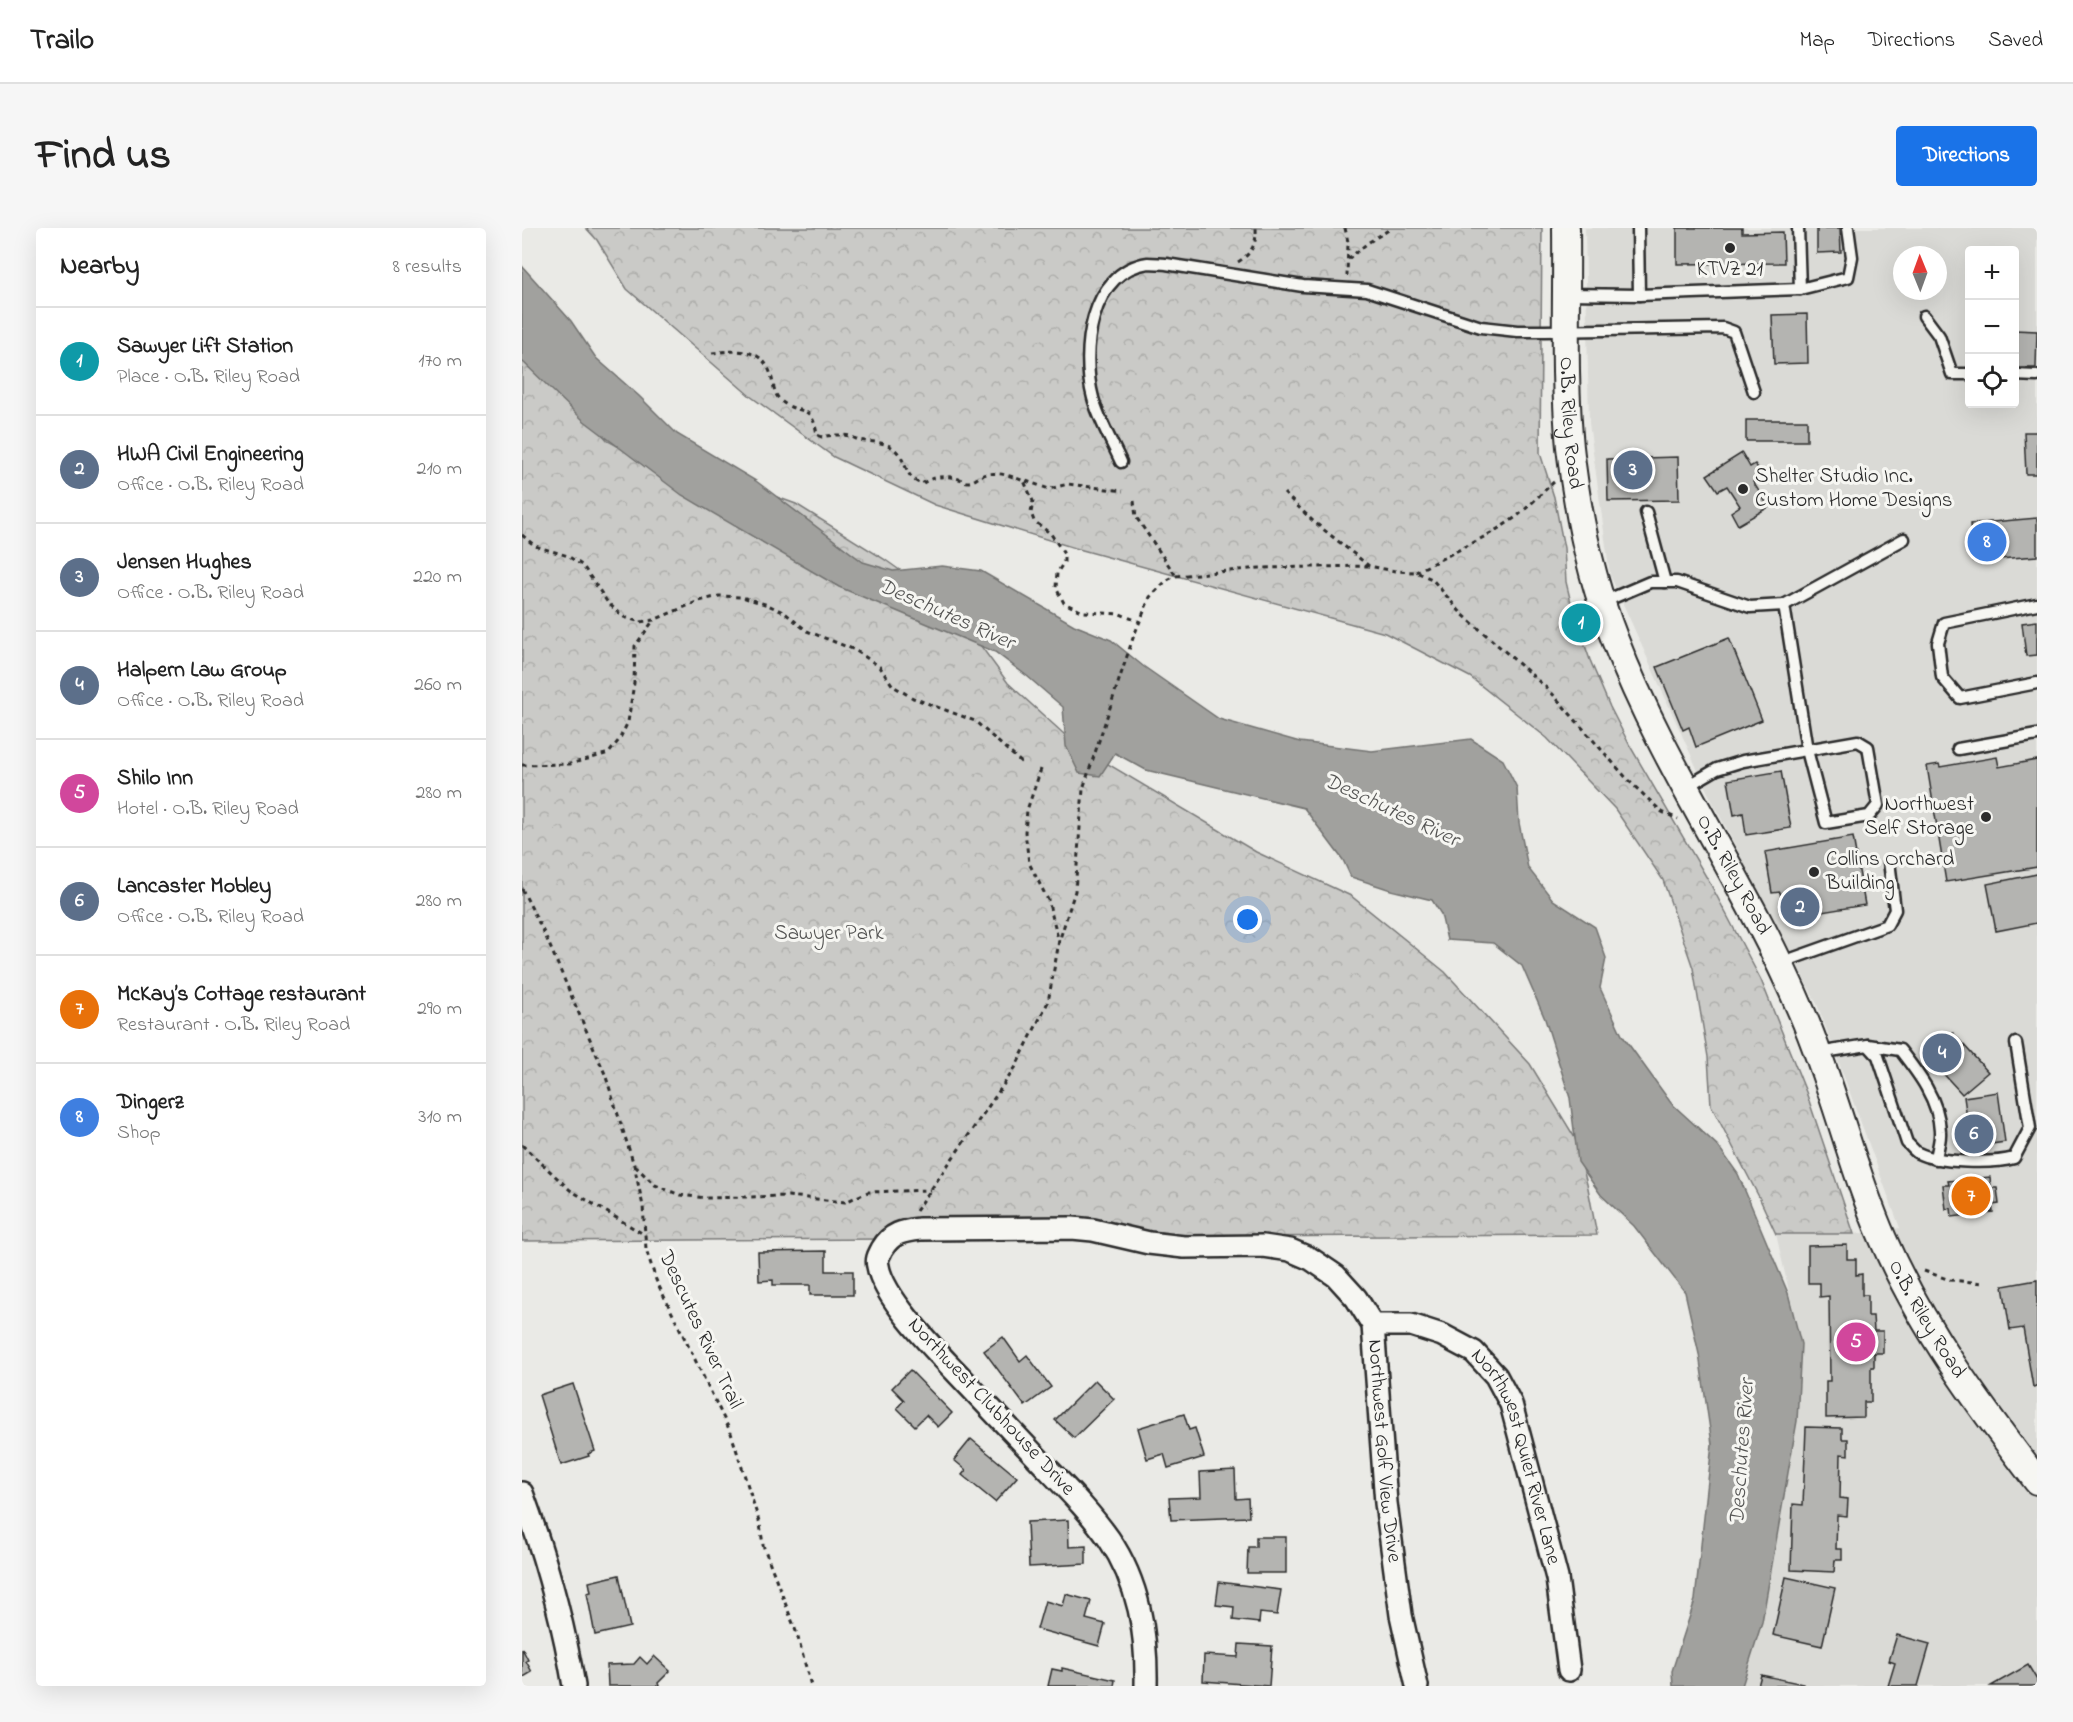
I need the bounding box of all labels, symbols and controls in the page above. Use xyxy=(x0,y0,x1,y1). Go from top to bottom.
text: Trailo xyxy=(30,21,94,62)
text: Map xyxy=(1799,26,1835,56)
text: Directions xyxy=(1868,26,1955,56)
text: Saved xyxy=(1988,26,2043,56)
text: Find us xyxy=(36,126,171,187)
button: Directions xyxy=(1896,126,2037,186)
marker: KTVZ 21 xyxy=(1723,241,1737,255)
north arrow xyxy=(1893,246,1947,300)
map controls xyxy=(1965,246,2019,408)
button: + xyxy=(1965,246,2019,300)
text: Nearby xyxy=(60,248,139,286)
text: 8 results xyxy=(393,253,462,282)
place label: KTVZ 21 xyxy=(1697,255,1764,285)
button: − xyxy=(1965,300,2019,354)
text: Sawyer Lift Station xyxy=(117,331,293,363)
text: 1 xyxy=(76,347,83,376)
text: 170 m xyxy=(418,347,462,376)
button: locate xyxy=(1965,354,2019,408)
street label: O.B. Riley Road xyxy=(1551,356,1590,491)
text: Place · O.B. Riley Road xyxy=(117,363,300,392)
text: HWA Civil Engineering xyxy=(117,439,304,471)
pin: 3 xyxy=(1614,448,1652,492)
text: 2 xyxy=(75,455,84,484)
text: 210 m xyxy=(417,455,462,484)
place label: Shelter Studio Inc. Custom Home Designs xyxy=(1755,462,1953,518)
text: Office · O.B. Riley Road xyxy=(117,471,304,500)
marker: Shelter Studio Inc. Custom Home Designs xyxy=(1736,482,1750,496)
pin: 8 xyxy=(1968,520,2006,564)
text: Jensen Hughes xyxy=(117,547,252,579)
text: 3 xyxy=(75,563,84,592)
text: 220 m xyxy=(413,563,462,592)
water label: Deschutes River xyxy=(873,571,1022,661)
text: Office · O.B. Riley Road xyxy=(117,579,304,608)
pin: 1 xyxy=(1562,600,1600,646)
text: Halpern Law Group xyxy=(117,655,287,687)
text: 4 xyxy=(75,671,84,700)
text: 260 m xyxy=(414,671,462,700)
text: Office · O.B. Riley Road xyxy=(117,687,304,716)
text: Shilo Inn xyxy=(117,763,193,795)
water label: Deschutes River xyxy=(1318,766,1467,858)
text: 5 xyxy=(74,779,85,808)
text: 280 m xyxy=(415,779,462,808)
place label: Northwest Self Storage xyxy=(1864,790,1975,846)
text: Hotel · O.B. Riley Road xyxy=(117,795,299,824)
street label: O.B. Riley Road xyxy=(1688,809,1778,940)
marker: Northwest Self Storage xyxy=(1979,810,1993,824)
place label: Collins Orchard Building xyxy=(1825,845,1954,901)
marker: Collins Orchard Building xyxy=(1807,865,1821,879)
text: Lancaster Mobley xyxy=(117,871,271,903)
pin: 2 xyxy=(1780,884,1820,930)
text: 6 xyxy=(75,887,84,916)
text: 280 m xyxy=(415,887,462,916)
text: Office · O.B. Riley Road xyxy=(117,903,304,932)
your location xyxy=(1233,905,1262,934)
park label: Sawyer Park xyxy=(774,919,884,951)
text: McKay’s Cottage restaurant xyxy=(117,979,366,1011)
text: 7 xyxy=(75,995,84,1024)
text: 290 m xyxy=(417,995,462,1024)
text: Restaurant · O.B. Riley Road xyxy=(117,1011,350,1040)
pin: 4 xyxy=(1922,1030,1962,1076)
text: Dingerz xyxy=(117,1087,184,1119)
text: 8 xyxy=(76,1103,83,1132)
text: 310 m xyxy=(418,1103,462,1132)
pin: 6 xyxy=(1954,1112,1994,1156)
text: Shop xyxy=(117,1119,161,1148)
pin: 7 xyxy=(1952,1174,1990,1218)
street label: Descutes River Trail xyxy=(650,1245,750,1414)
street label: O.B. Riley Road xyxy=(1880,1255,1973,1385)
street label: Northwest Clubhouse Drive xyxy=(900,1311,1082,1503)
pin: 5 xyxy=(1836,1320,1876,1364)
street label: Northwest Golf View Drive xyxy=(1359,1338,1409,1565)
street label: Northwest Quiet River Lane xyxy=(1463,1342,1568,1569)
water label: Deschutes River xyxy=(1722,1375,1764,1526)

